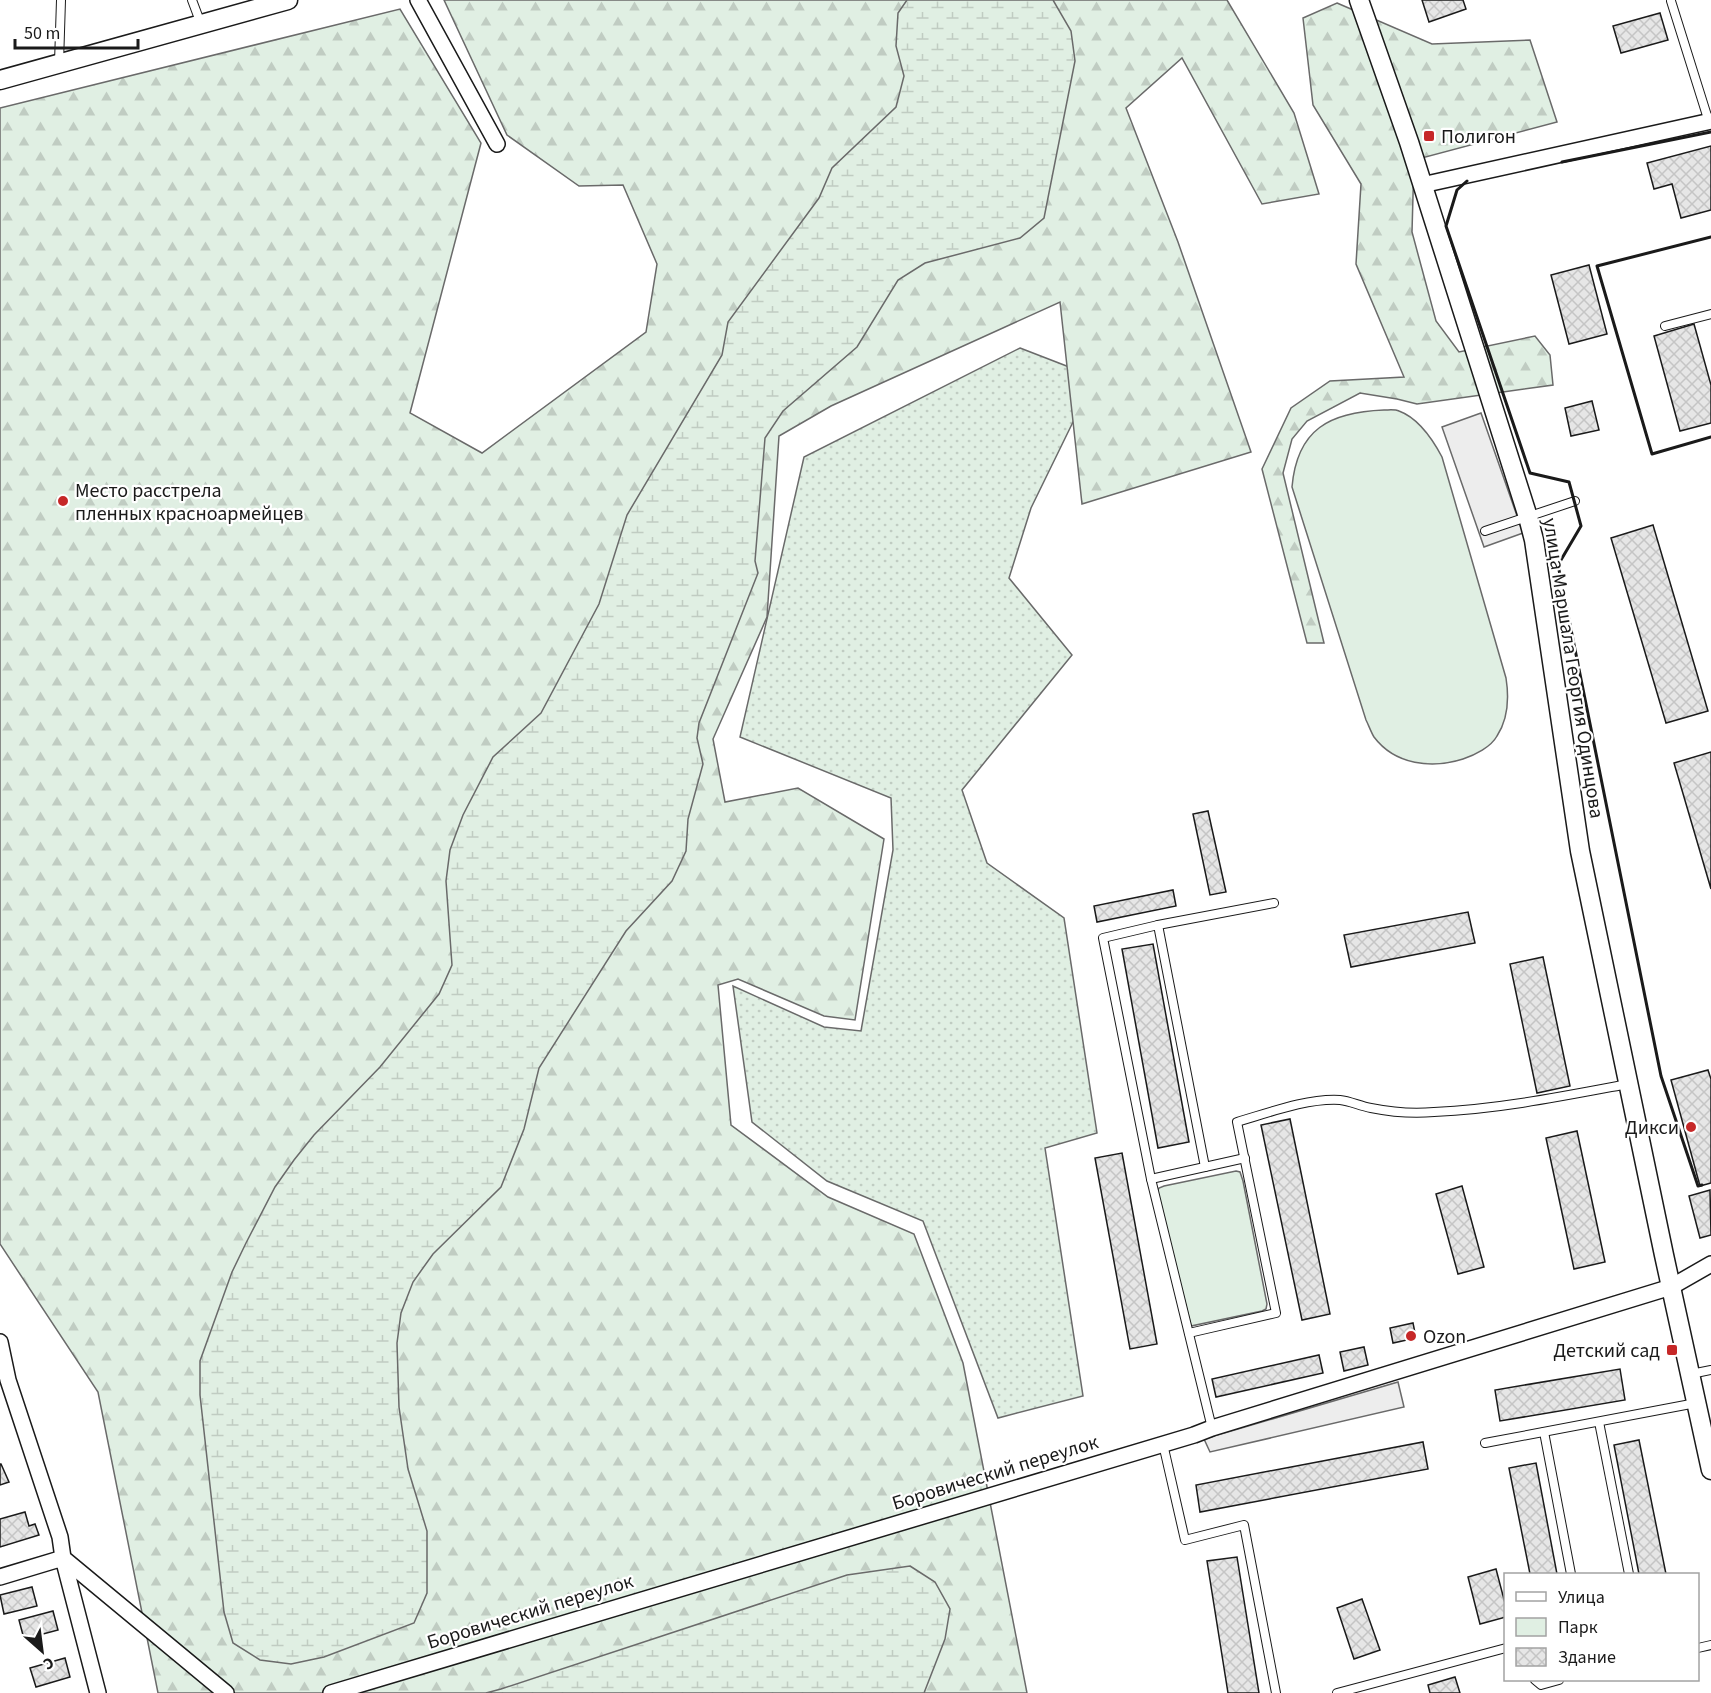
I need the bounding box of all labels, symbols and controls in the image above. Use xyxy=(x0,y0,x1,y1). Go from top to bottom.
scale bar xyxy=(15,12,138,50)
text: 50 m xyxy=(24,21,60,46)
place label: Полигон xyxy=(1441,123,1516,151)
marker: Полигон xyxy=(1422,129,1436,143)
place label: Место расстрела пленных красноармейцев xyxy=(75,477,304,528)
marker: Место расстрела пленных красноармейцев xyxy=(56,494,70,508)
street label: улица Маршала Георгия Одинцова xyxy=(1535,516,1611,821)
place label: Дикси xyxy=(1625,1114,1679,1142)
marker: Дикси xyxy=(1684,1120,1698,1134)
place label: Ozon xyxy=(1423,1323,1466,1351)
marker: Ozon xyxy=(1404,1329,1418,1343)
place label: Детский сад xyxy=(1553,1337,1660,1365)
marker: Детский сад xyxy=(1665,1343,1679,1357)
street label: Боровический переулок xyxy=(889,1428,1102,1518)
street label: Боровический переулок xyxy=(424,1567,637,1657)
legend xyxy=(1504,1573,1699,1681)
text: Улица xyxy=(1558,1585,1605,1610)
text: Парк xyxy=(1558,1615,1598,1640)
north arrow xyxy=(12,1621,72,1681)
text: Здание xyxy=(1558,1645,1616,1670)
text: С xyxy=(39,1651,58,1675)

